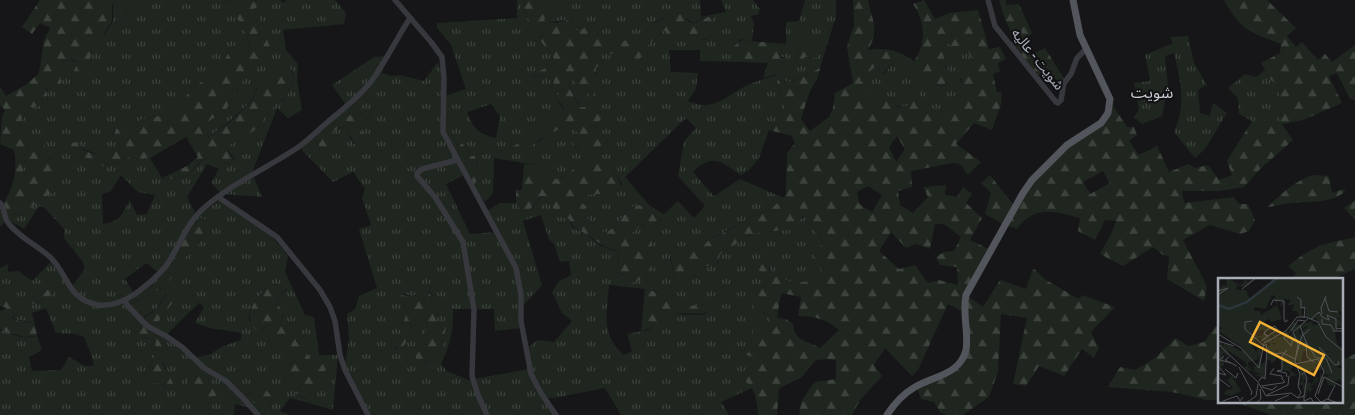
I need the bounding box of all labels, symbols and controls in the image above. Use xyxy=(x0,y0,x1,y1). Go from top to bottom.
street label: شويت - عاليه xyxy=(1008,25,1068,93)
district label: شويت xyxy=(1131,81,1173,103)
inset map xyxy=(1218,278,1342,402)

